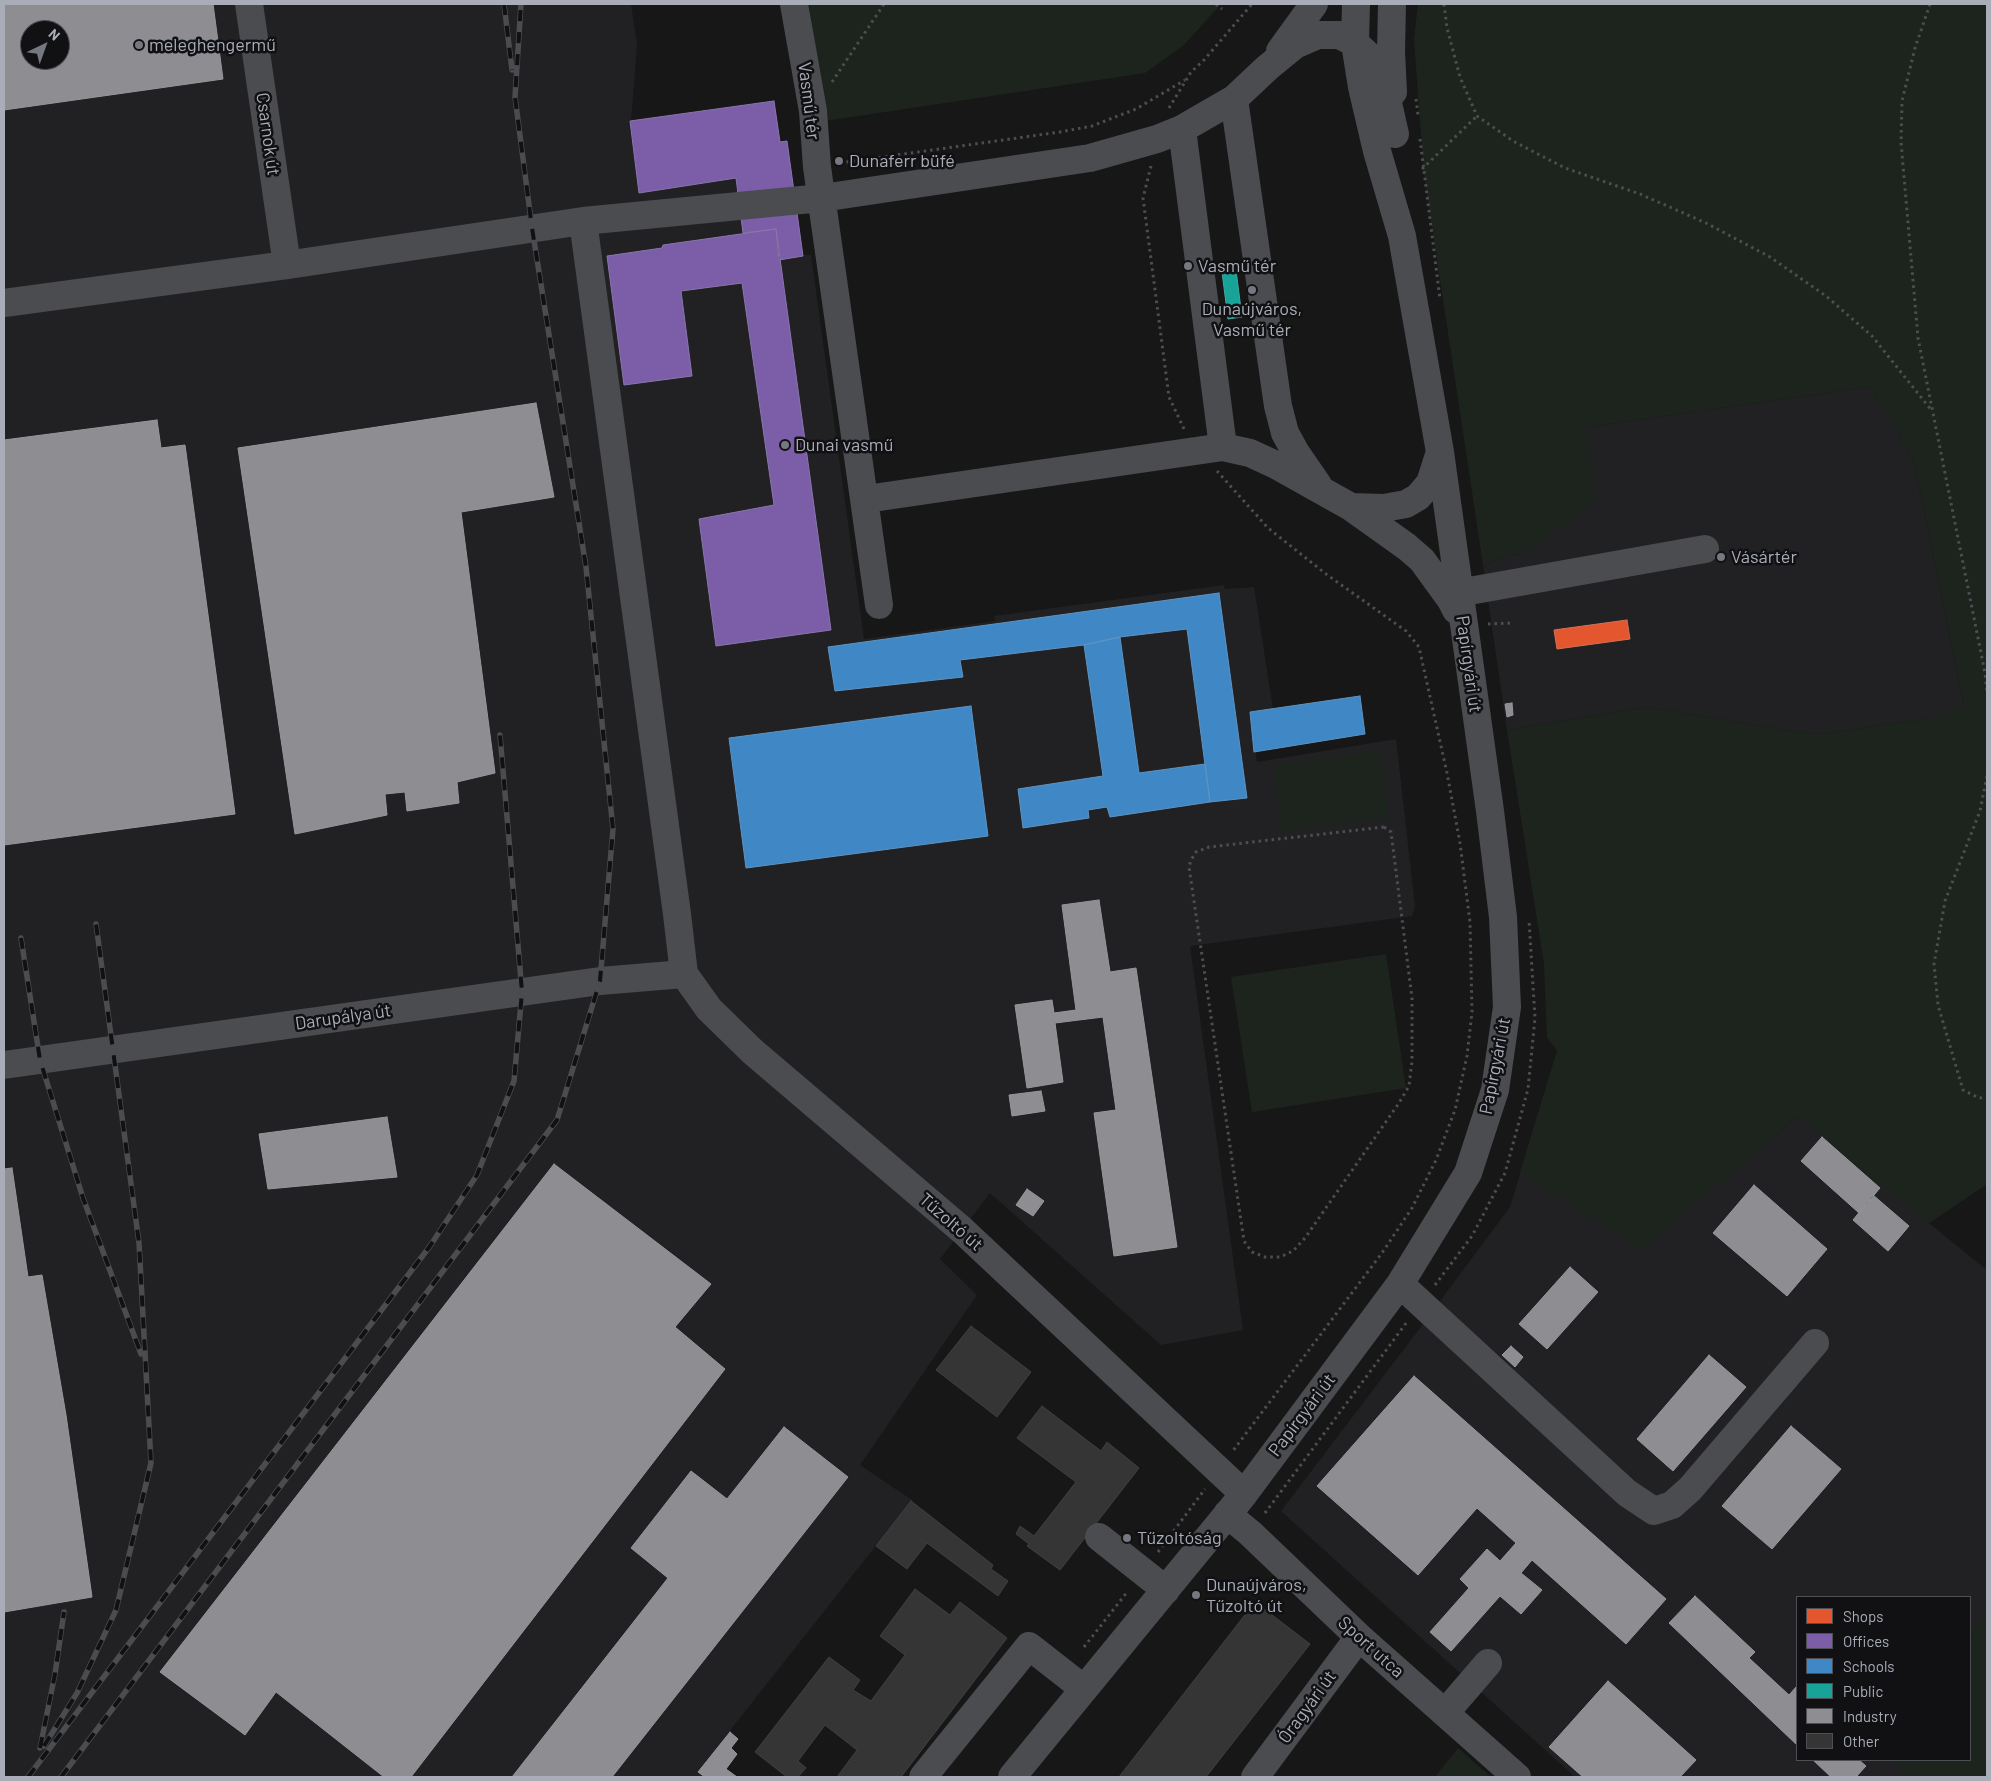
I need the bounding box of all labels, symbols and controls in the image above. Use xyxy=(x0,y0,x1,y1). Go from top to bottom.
north arrow xyxy=(20,20,70,70)
text: N xyxy=(46,25,64,44)
place label: meleghengermű xyxy=(149,34,276,56)
marker: meleghengermű xyxy=(133,39,145,51)
street label: Vasmű tér xyxy=(794,61,824,141)
street label: Csarnok út xyxy=(251,91,285,177)
place label: Dunaferr büfé xyxy=(849,150,955,172)
marker: Dunaferr büfé xyxy=(833,155,845,167)
place label: Vasmű tér xyxy=(1198,255,1276,277)
marker: Vasmű tér xyxy=(1182,260,1194,272)
marker: Dunaújváros, Vasmű tér xyxy=(1246,284,1258,296)
place label: Dunaújváros, Vasmű tér xyxy=(1202,298,1302,340)
place label: Dunai vasmű xyxy=(795,434,893,456)
marker: Dunai vasmű xyxy=(779,439,791,451)
place label: Vásártér xyxy=(1731,546,1797,568)
marker: Vásártér xyxy=(1715,551,1727,563)
street label: Papírgyári út xyxy=(1451,614,1487,714)
street label: Darupálya út xyxy=(294,1000,392,1034)
street label: Papírgyári út xyxy=(1475,1016,1515,1116)
street label: Tűzoltó út xyxy=(915,1189,987,1255)
street label: Papírgyári út xyxy=(1264,1369,1340,1461)
place label: Tűzoltóság xyxy=(1137,1527,1222,1549)
marker: Tűzoltóság xyxy=(1121,1532,1133,1544)
place label: Dunaújváros, Tűzoltó út xyxy=(1206,1574,1307,1616)
marker: Dunaújváros, Tűzoltó út xyxy=(1190,1589,1202,1601)
legend xyxy=(1796,1596,1971,1761)
text: Shops xyxy=(1843,1607,1883,1625)
street label: Sport utca xyxy=(1333,1612,1409,1682)
text: Offices xyxy=(1843,1632,1889,1650)
text: Schools xyxy=(1843,1657,1895,1675)
street label: Óragyári út xyxy=(1273,1666,1341,1748)
text: Public xyxy=(1843,1682,1883,1700)
text: Industry xyxy=(1843,1707,1897,1725)
text: Other xyxy=(1843,1732,1879,1750)

